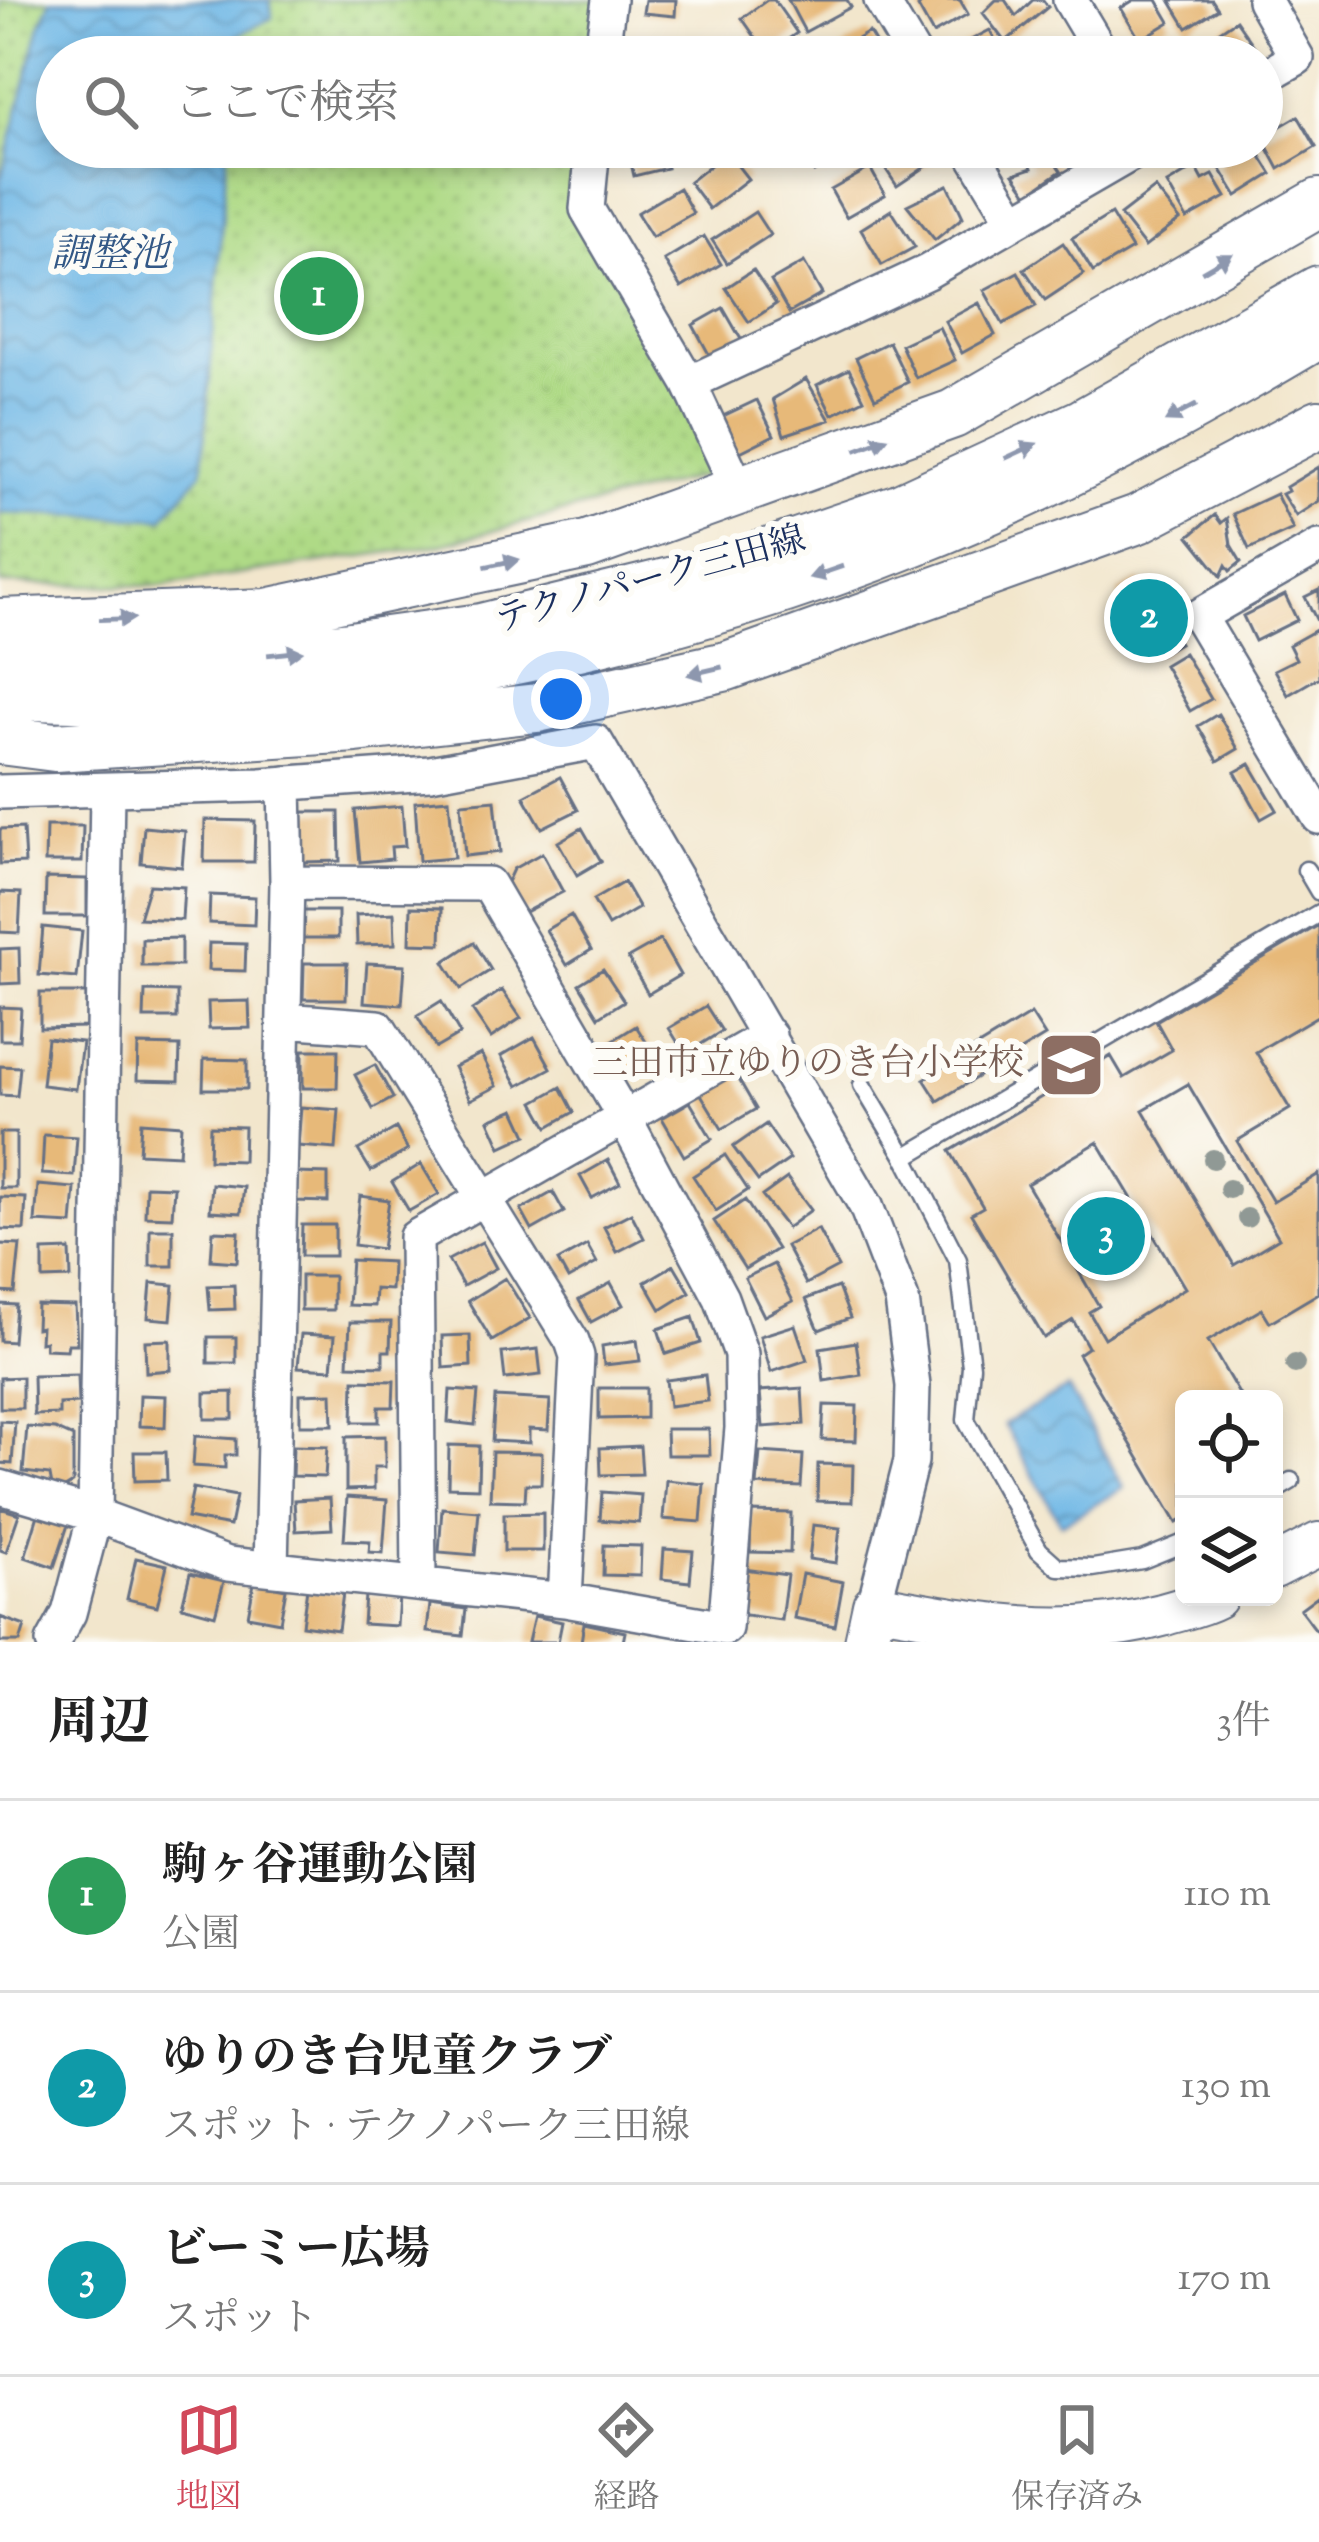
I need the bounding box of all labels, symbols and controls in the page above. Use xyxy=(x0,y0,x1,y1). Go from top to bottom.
search box xyxy=(36,36,1283,168)
icon: search xyxy=(78,69,144,135)
text: ここで検索 xyxy=(174,74,399,139)
water label: 調整池 xyxy=(51,229,172,285)
pin: 1 xyxy=(280,251,358,341)
one-way arrow xyxy=(1200,253,1234,274)
one-way arrow xyxy=(1164,402,1199,423)
one-way arrow xyxy=(855,434,891,452)
one-way arrow xyxy=(1004,441,1039,461)
street label: テクノパーク三田線 xyxy=(490,515,812,647)
one-way arrow xyxy=(483,552,521,571)
one-way arrow xyxy=(808,564,844,582)
pin: 2 xyxy=(1110,573,1188,663)
one-way arrow xyxy=(99,609,137,628)
one-way arrow xyxy=(266,643,304,662)
one-way arrow xyxy=(686,662,724,681)
your location xyxy=(531,669,591,729)
school or university icon: 三田市立ゆりのき台小学校 xyxy=(1036,1030,1106,1100)
place label: 三田市立ゆりのき台小学校 xyxy=(592,1039,1024,1091)
pin: 3 xyxy=(1067,1191,1145,1281)
map controls xyxy=(1175,1390,1283,1606)
button: locate xyxy=(1175,1390,1283,1498)
button: layers xyxy=(1175,1498,1283,1606)
text: 周辺 xyxy=(48,1689,150,1762)
text: 3件 xyxy=(1216,1696,1271,1752)
text: 駒ヶ谷運動公園 xyxy=(162,1836,477,1901)
text: 1 xyxy=(80,1868,94,1924)
text: 110 m xyxy=(1184,1868,1271,1924)
text: 公園 xyxy=(162,1909,240,1965)
text: ゆりのき台児童クラブ xyxy=(162,2028,612,2093)
text: 2 xyxy=(78,2060,96,2116)
text: 130 m xyxy=(1181,2060,1271,2116)
text: スポット · テクノパーク三田線 xyxy=(162,2101,690,2157)
text: ビーミー広場 xyxy=(162,2220,430,2285)
text: 3 xyxy=(79,2252,95,2308)
text: 170 m xyxy=(1178,2252,1271,2308)
text: スポット xyxy=(162,2293,318,2349)
tab: 地図 xyxy=(176,2397,242,2523)
tab: 経路 xyxy=(593,2397,659,2523)
tab: 保存済み xyxy=(1011,2397,1143,2523)

